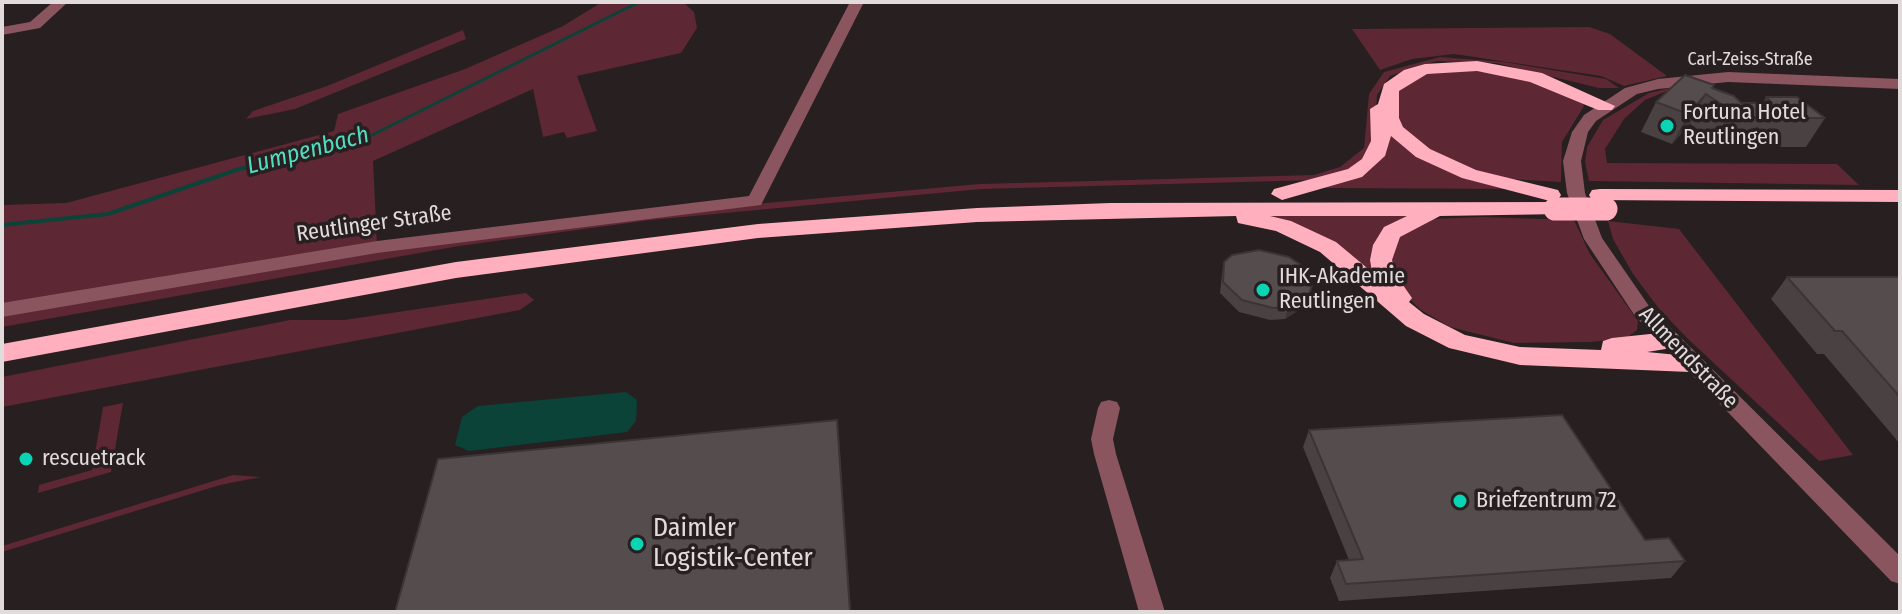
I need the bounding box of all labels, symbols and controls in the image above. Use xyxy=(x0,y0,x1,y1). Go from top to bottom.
street label: Carl-Zeiss-Straße xyxy=(1687,49,1813,71)
place label: Fortuna Hotel Reutlingen xyxy=(1683,100,1806,152)
marker: Fortuna Hotel Reutlingen xyxy=(1658,117,1676,135)
water label: Lumpenbach xyxy=(244,121,372,181)
street label: Reutlinger Straße xyxy=(295,200,453,248)
place label: IHK-Akademie Reutlingen xyxy=(1279,264,1405,316)
marker: IHK-Akademie Reutlingen xyxy=(1254,281,1272,299)
street label: Allmendstraße xyxy=(1633,302,1743,414)
place label: rescuetrack xyxy=(42,446,146,472)
marker: rescuetrack xyxy=(17,450,35,468)
place label: Briefzentrum 72 xyxy=(1476,488,1617,514)
marker: Briefzentrum 72 xyxy=(1451,492,1469,510)
place label: Daimler Logistik-Center xyxy=(653,513,813,574)
marker: Daimler Logistik-Center xyxy=(628,535,646,553)

